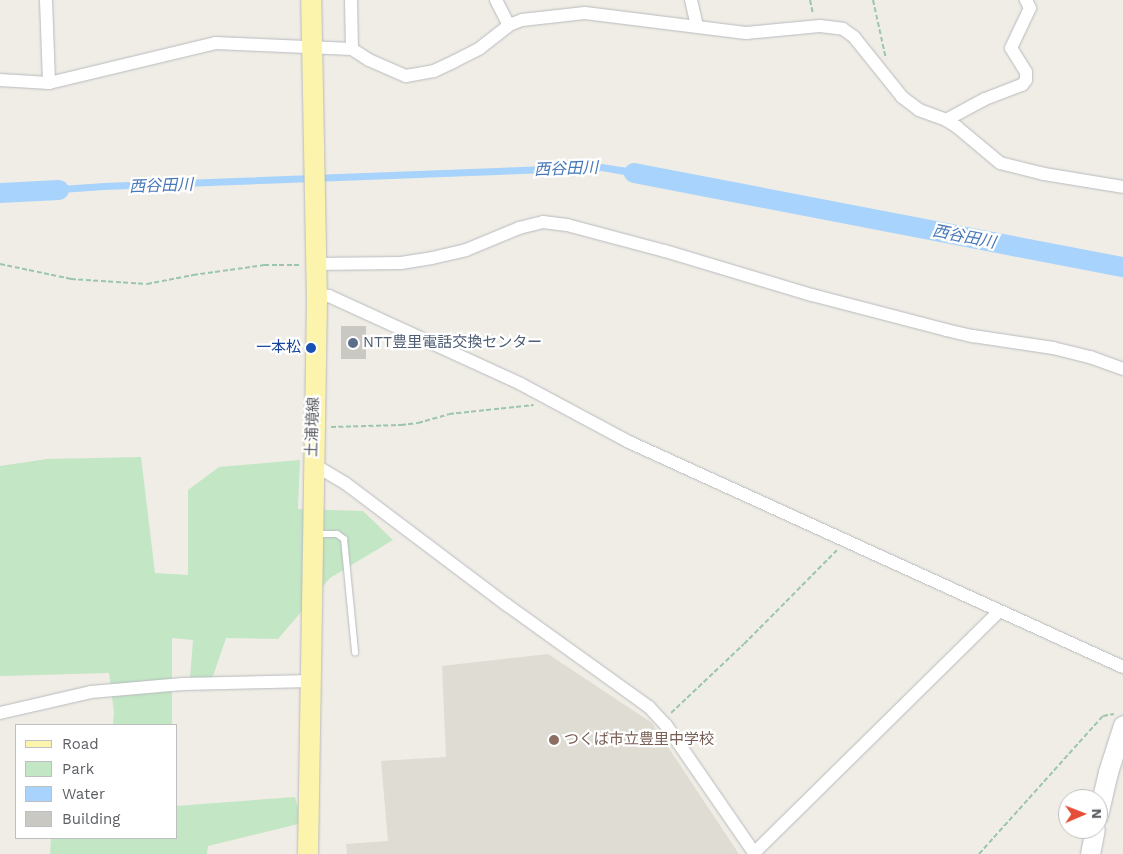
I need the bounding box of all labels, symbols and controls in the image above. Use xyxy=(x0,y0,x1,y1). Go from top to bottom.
water label: 西谷田川 xyxy=(534,158,598,180)
water label: 西谷田川 xyxy=(129,175,193,197)
water label: 西谷田川 xyxy=(931,221,997,253)
place label: NTT豊里電話交換センター xyxy=(363,334,542,352)
marker: NTT豊里電話交換センター xyxy=(347,337,359,349)
place label: 一本松 xyxy=(256,339,301,357)
marker: 一本松 xyxy=(305,342,317,354)
street label: 土浦境線 xyxy=(303,397,323,457)
legend xyxy=(15,724,178,839)
place label: つくば市立豊里中学校 xyxy=(564,731,714,749)
marker: つくば市立豊里中学校 xyxy=(548,734,560,746)
text: Road xyxy=(62,735,99,753)
text: Park xyxy=(62,760,94,778)
text: Water xyxy=(62,785,105,803)
north arrow xyxy=(1058,789,1108,839)
text: N xyxy=(1089,808,1105,819)
text: Building xyxy=(62,810,120,828)

